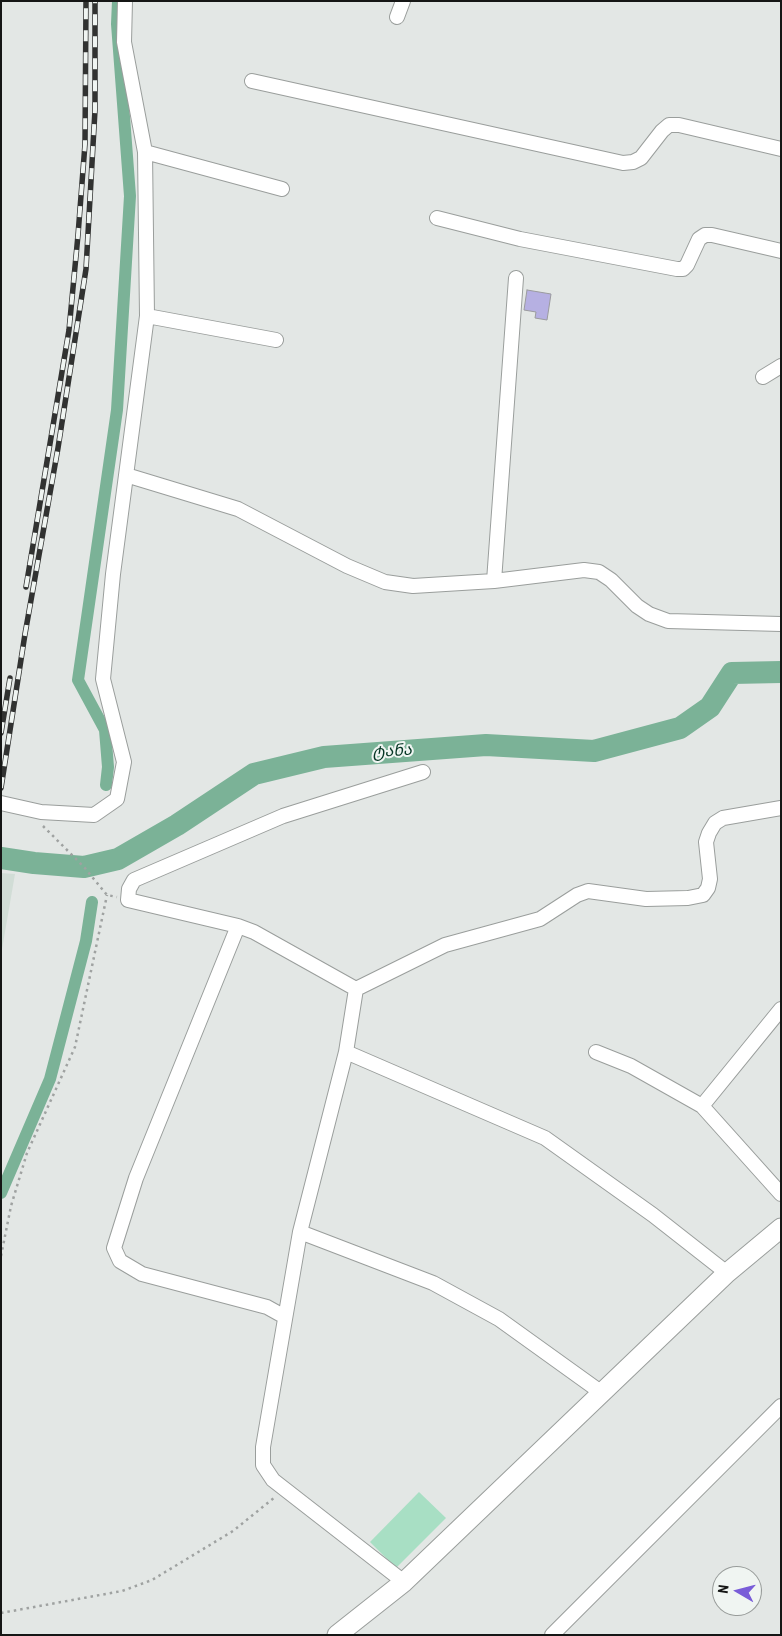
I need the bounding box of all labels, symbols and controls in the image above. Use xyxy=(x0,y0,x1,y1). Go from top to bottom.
water label: ტანა xyxy=(372,741,412,763)
north arrow xyxy=(712,1566,762,1616)
text: N xyxy=(715,1584,732,1594)

